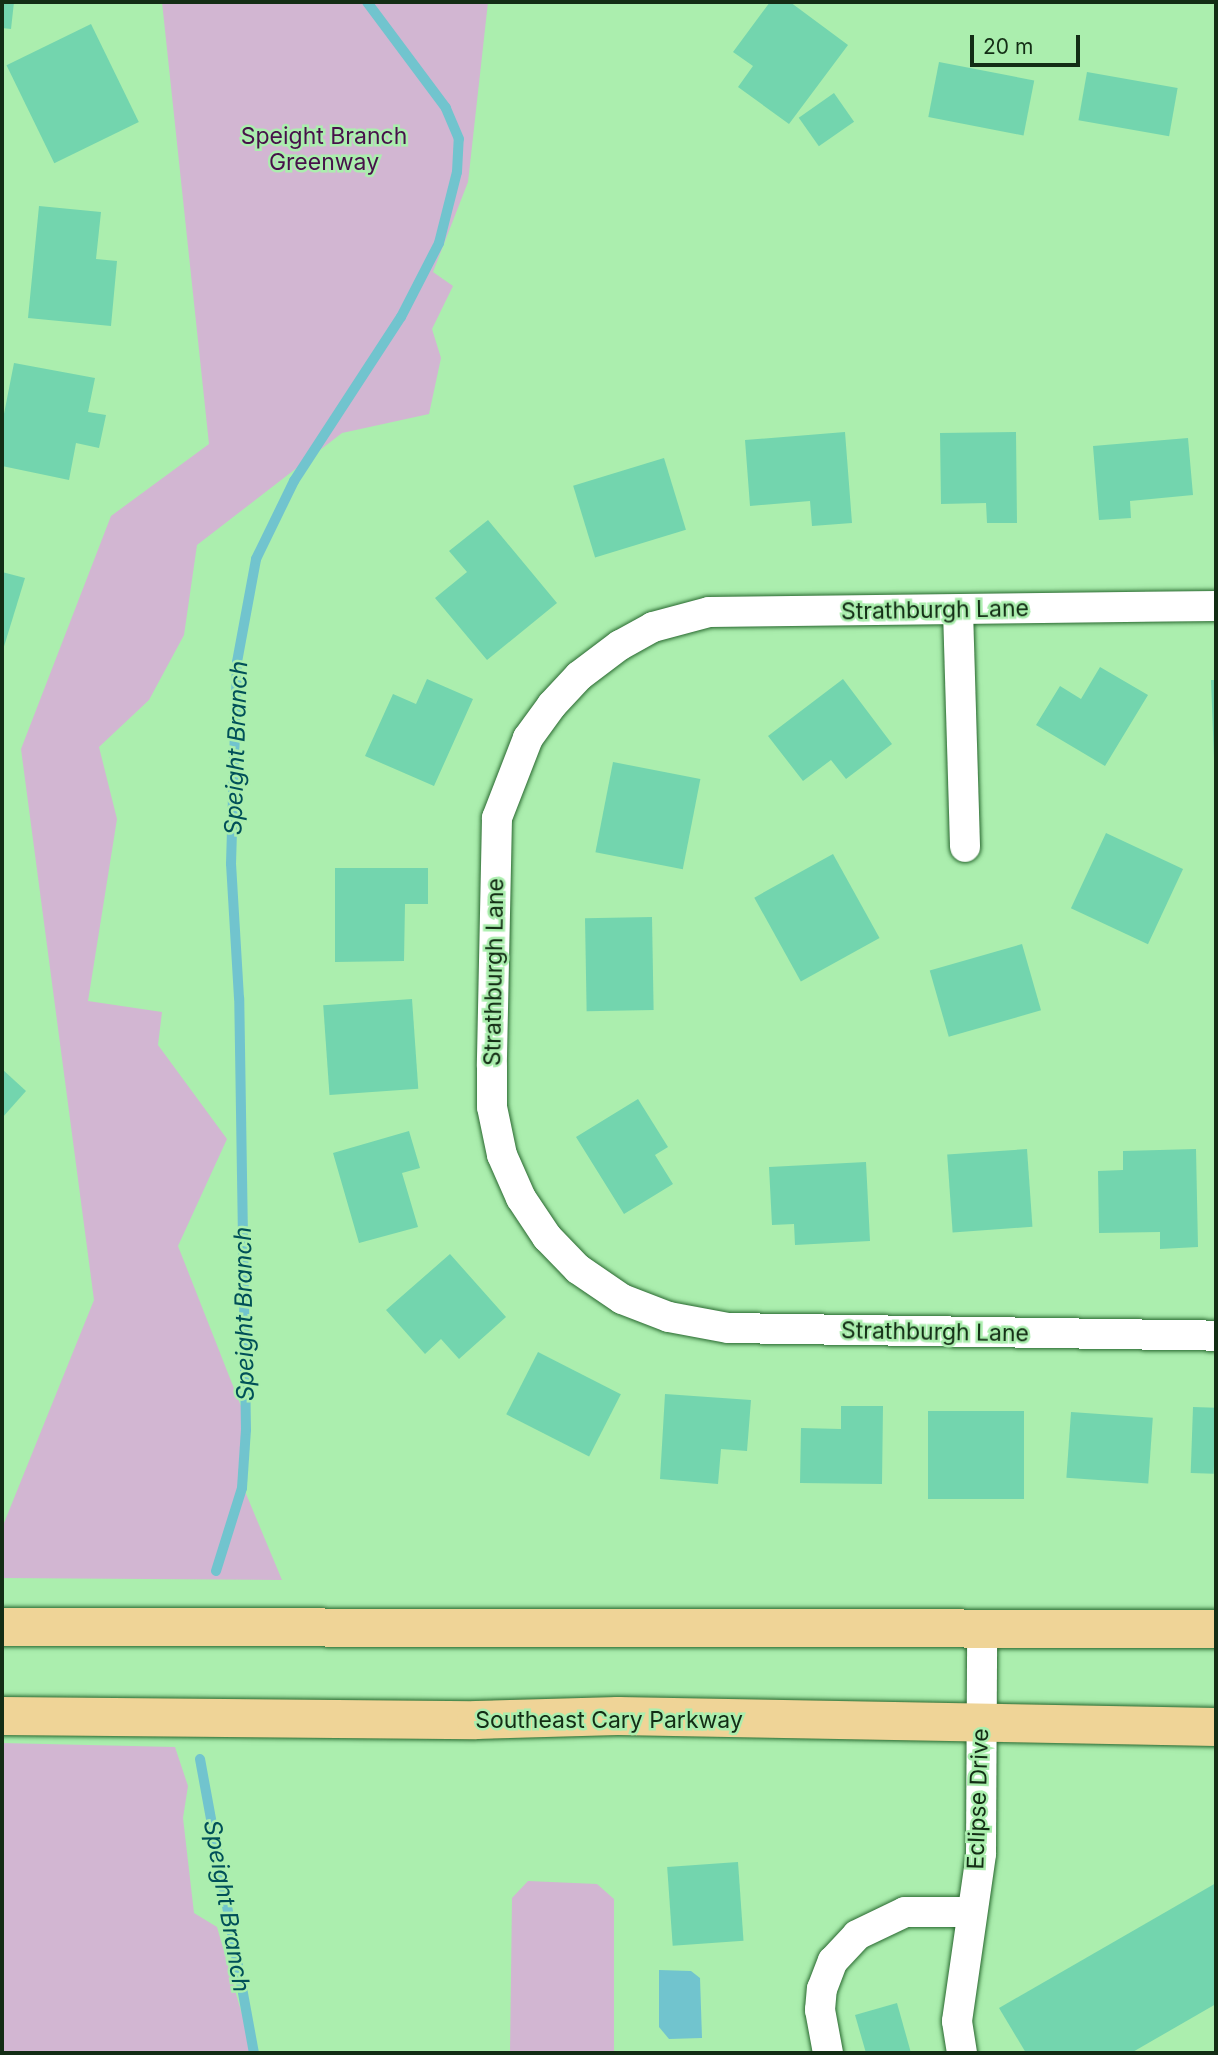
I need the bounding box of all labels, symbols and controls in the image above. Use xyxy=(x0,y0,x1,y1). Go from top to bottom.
scale bar xyxy=(973,21,1083,65)
text: 20 m xyxy=(983,34,1033,59)
park label: Speight Branch Greenway xyxy=(241,122,407,176)
street label: Strathburgh Lane xyxy=(841,595,1029,625)
water label: Speight Branch xyxy=(219,660,253,836)
street label: Strathburgh Lane xyxy=(479,878,509,1066)
water label: Speight Branch xyxy=(228,1227,260,1401)
street label: Strathburgh Lane xyxy=(841,1317,1029,1347)
street label: Southeast Cary Parkway xyxy=(475,1706,743,1734)
street label: Eclipse Drive xyxy=(962,1728,994,1870)
water label: Speight Branch xyxy=(198,1818,256,1994)

